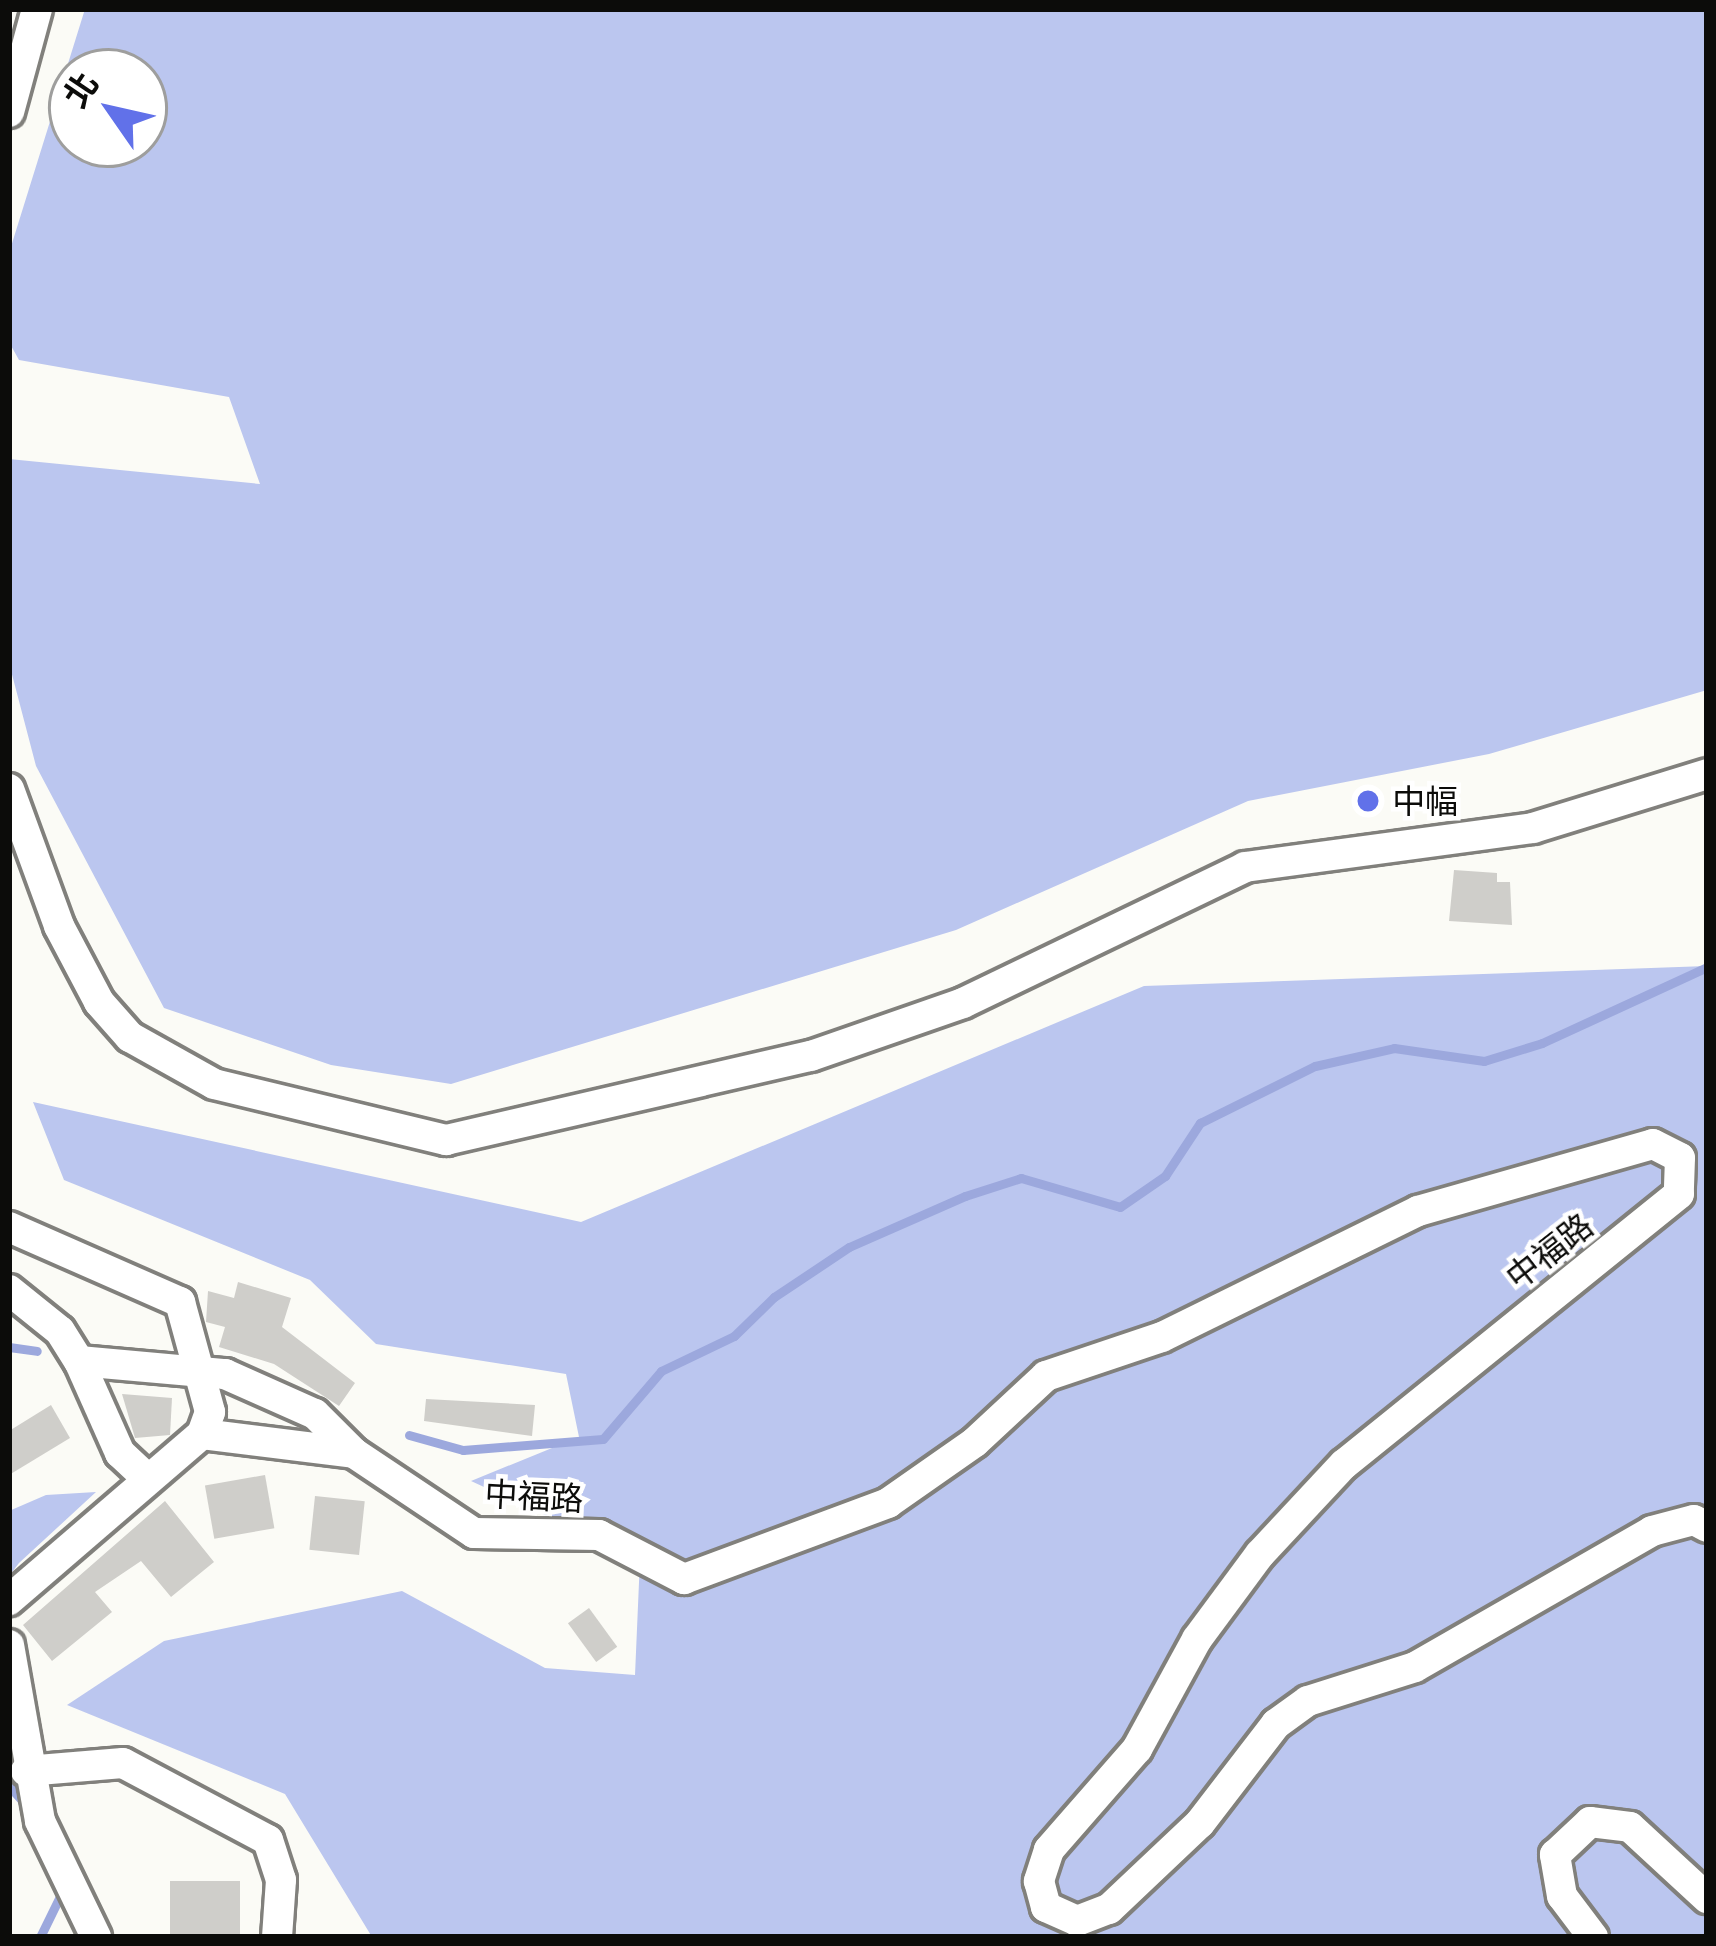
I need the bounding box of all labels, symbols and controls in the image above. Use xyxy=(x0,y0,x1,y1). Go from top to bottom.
north arrow xyxy=(48,48,168,168)
text: 北 xyxy=(54,64,106,114)
place label: 中幅 xyxy=(1392,781,1458,821)
marker: 中幅 xyxy=(1355,788,1381,814)
street label: 中福路 xyxy=(1498,1205,1600,1297)
street label: 中福路 xyxy=(484,1474,584,1518)

